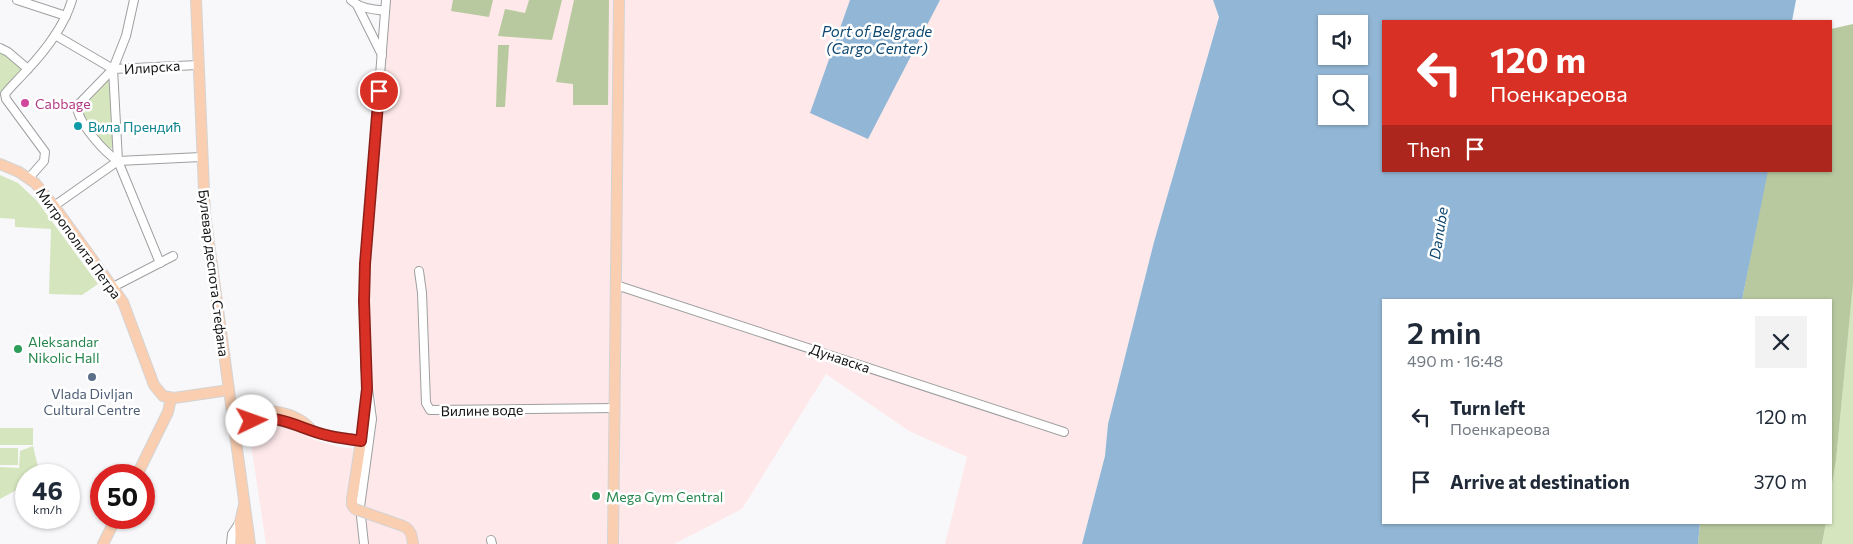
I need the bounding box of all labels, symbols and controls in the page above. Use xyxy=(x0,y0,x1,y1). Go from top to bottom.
map controls xyxy=(1318,15,1368,125)
button: sound xyxy=(1318,15,1368,65)
water label: Port of Belgrade (Cargo Center) xyxy=(822,22,932,57)
text: 120 m xyxy=(1490,37,1586,80)
icon: left xyxy=(1407,40,1472,105)
street label: Илирска xyxy=(123,57,181,77)
pin xyxy=(358,70,400,112)
button: search xyxy=(1318,75,1368,125)
icon: arrive xyxy=(365,77,393,105)
text: Поенкареова xyxy=(1490,80,1628,107)
place label: Cabbage xyxy=(35,95,91,112)
marker: Cabbage xyxy=(19,97,31,109)
place label: Вила Прендић xyxy=(88,118,181,135)
marker: Вила Прендић xyxy=(72,120,84,132)
icon: arrive xyxy=(1461,135,1489,163)
text: Then xyxy=(1407,138,1451,161)
street label: Митрополита Петра xyxy=(33,184,125,302)
street label: Булевар деспота Стефана xyxy=(195,188,233,358)
water label: Danube xyxy=(1425,206,1451,260)
text: 2 min xyxy=(1407,313,1481,350)
button: close xyxy=(1755,316,1807,368)
place label: Aleksandar Nikolic Hall xyxy=(28,333,99,366)
street label: Дунавска xyxy=(808,340,872,376)
marker: Aleksandar Nikolic Hall xyxy=(12,343,24,355)
text: 490 m · 16:48 xyxy=(1407,351,1503,370)
marker: Vlada Divljan Cultural Centre xyxy=(86,371,98,383)
place label: Vlada Divljan Cultural Centre xyxy=(43,385,141,418)
position arrow xyxy=(225,394,277,446)
text: Turn left xyxy=(1450,396,1525,419)
street label: Вилине воде xyxy=(441,401,523,419)
icon: left xyxy=(1407,403,1435,431)
text: 120 m xyxy=(1756,405,1807,428)
text: Поенкареова xyxy=(1450,419,1550,438)
speed limit sign: 50 xyxy=(90,464,155,529)
icon: arrive xyxy=(1407,468,1435,496)
text: Arrive at destination xyxy=(1450,470,1630,493)
text: 370 m xyxy=(1754,470,1807,493)
text: 46 xyxy=(32,475,63,505)
place label: Mega Gym Central xyxy=(606,488,723,505)
marker: Mega Gym Central xyxy=(590,490,602,502)
text: km/h xyxy=(33,502,62,516)

